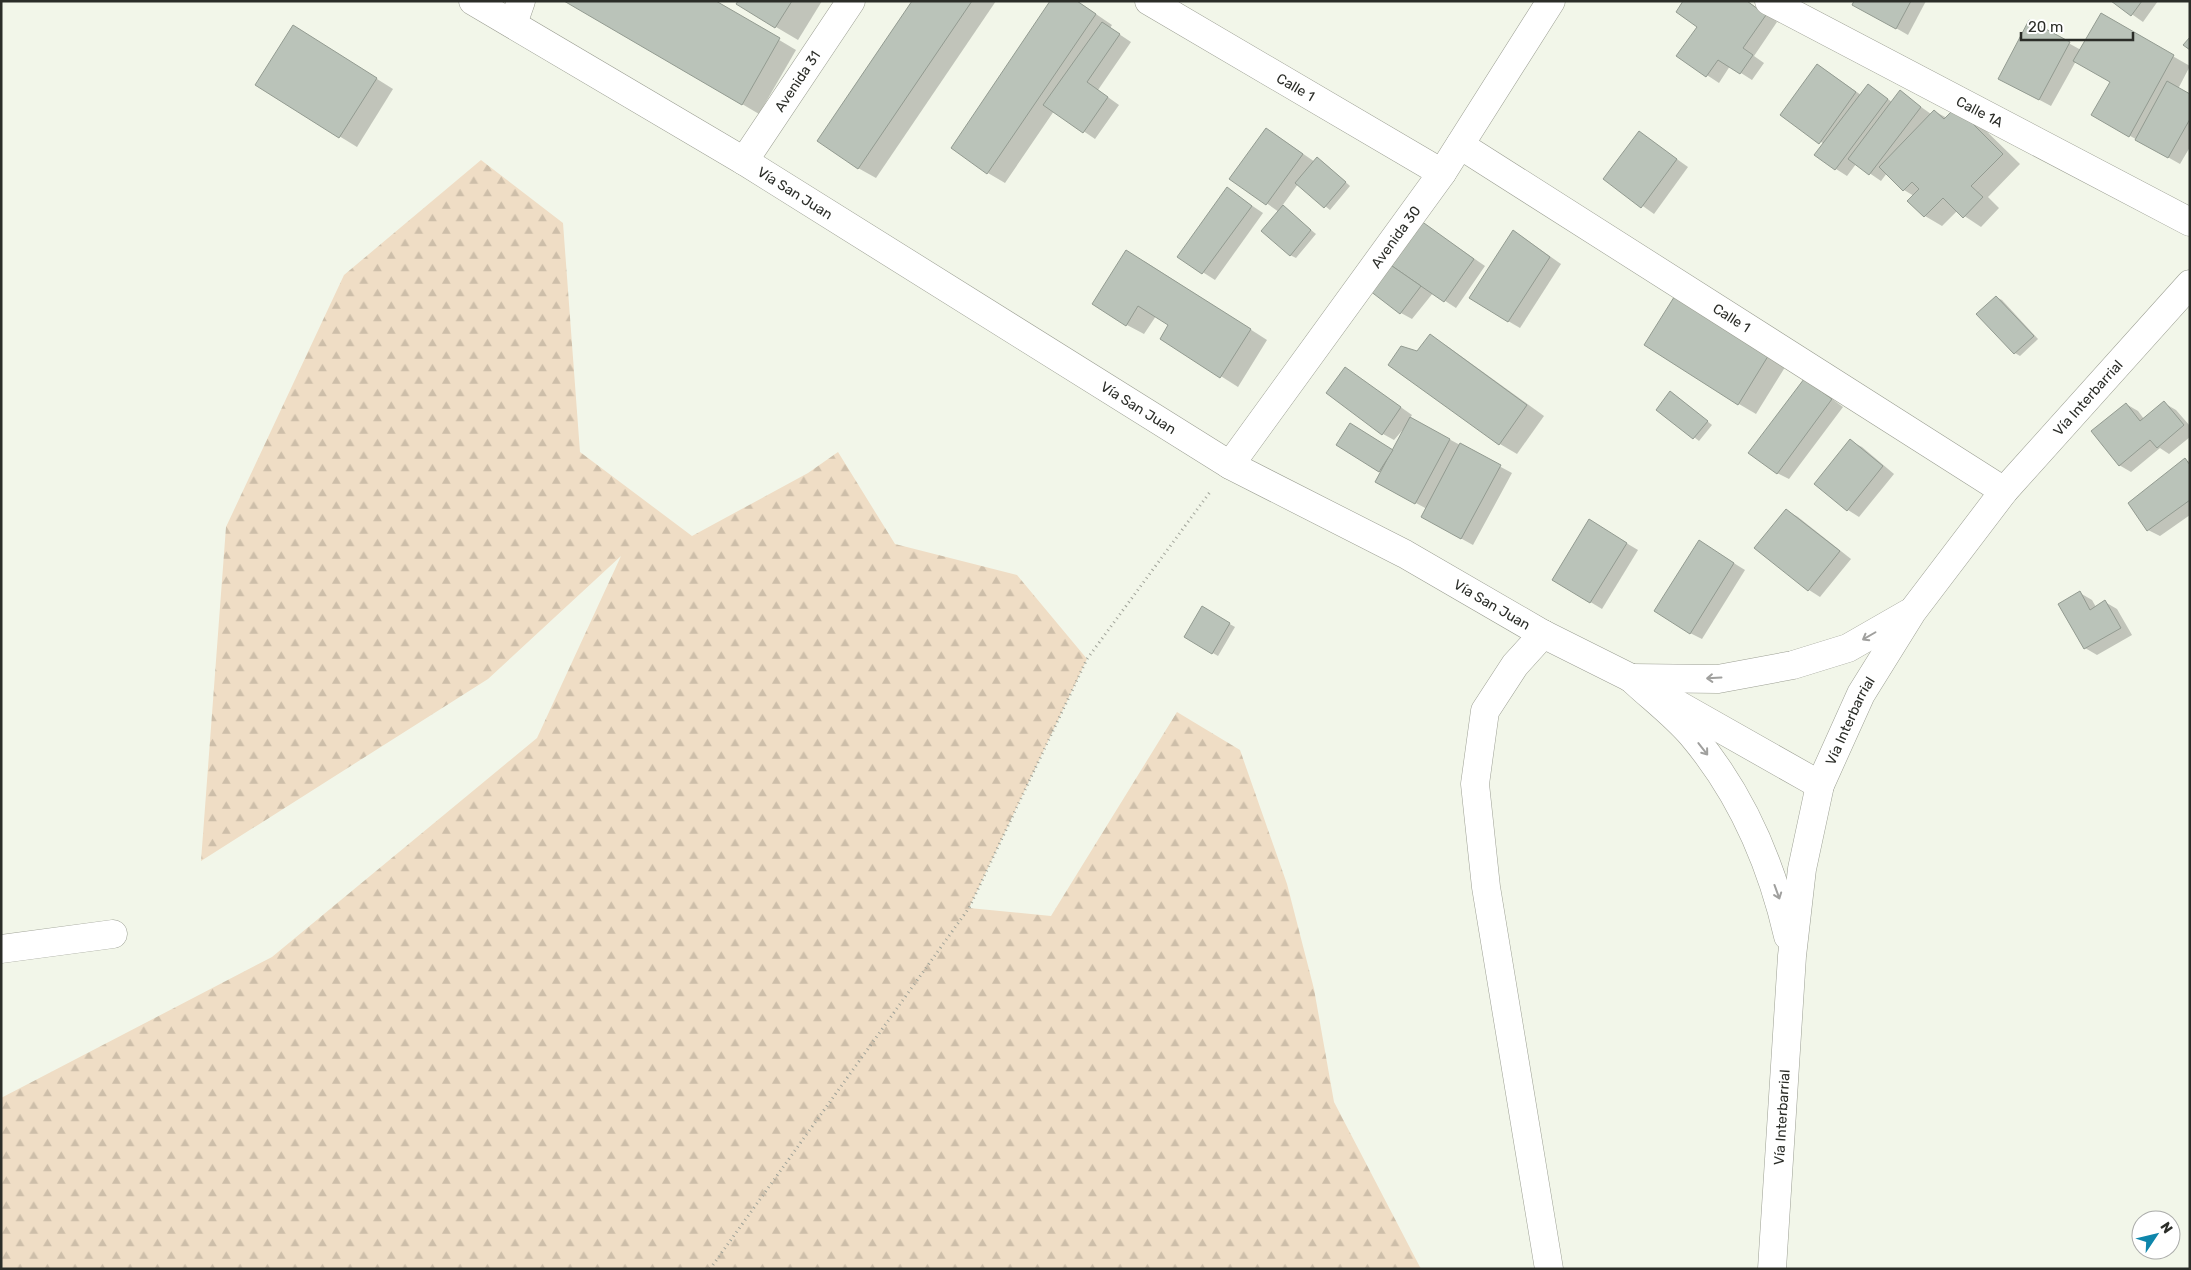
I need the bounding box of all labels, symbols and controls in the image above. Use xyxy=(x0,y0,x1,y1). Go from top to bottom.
scale bar xyxy=(2021,10,2134,42)
text: 20 m xyxy=(2028,18,2063,36)
street label: Avenida 31 xyxy=(771,48,824,115)
street label: Calle 1 xyxy=(1273,70,1317,105)
street label: Calle 1A xyxy=(1953,93,2006,132)
street label: Vía San Juan xyxy=(754,164,836,223)
street label: Avenida 30 xyxy=(1368,202,1424,272)
street label: Calle 1 xyxy=(1710,300,1753,336)
street label: Vía Interbarrial xyxy=(2050,357,2127,439)
street label: Vía San Juan xyxy=(1097,378,1179,438)
street label: Vía San Juan xyxy=(1451,576,1533,634)
one-way arrow xyxy=(1863,631,1877,641)
one-way arrow xyxy=(1706,674,1722,683)
street label: Vía Interbarrial xyxy=(1822,674,1879,768)
one-way arrow xyxy=(1697,742,1708,755)
one-way arrow xyxy=(1773,884,1782,900)
street label: Vía Interbarrial xyxy=(1771,1069,1794,1166)
north arrow xyxy=(2131,1210,2181,1260)
text: N xyxy=(2156,1219,2176,1237)

